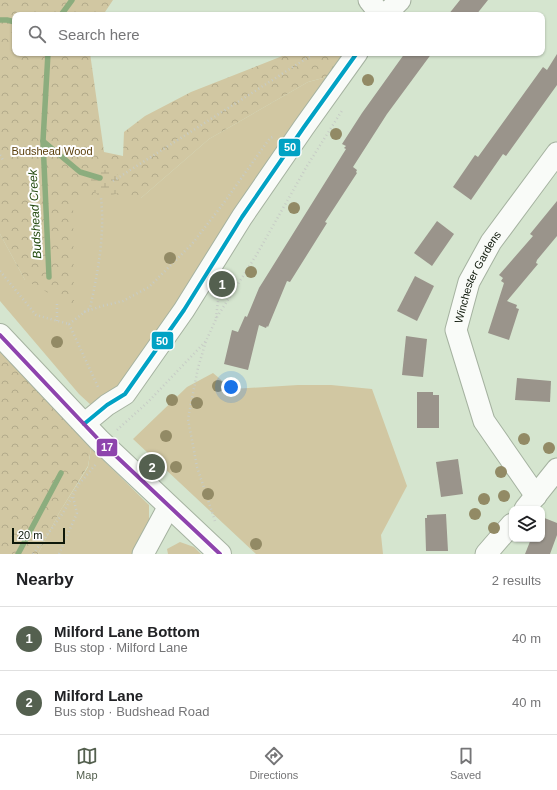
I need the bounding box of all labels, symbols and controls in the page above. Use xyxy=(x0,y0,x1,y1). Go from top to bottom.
search box xyxy=(12,12,545,56)
icon: search xyxy=(26,23,48,45)
text: Search here xyxy=(58,26,140,43)
line badge: 50 xyxy=(278,138,301,157)
text: 50 xyxy=(284,141,296,153)
park label: Budshead Wood xyxy=(11,145,93,157)
water label: Budshead Creek xyxy=(26,168,44,259)
street label: Winchester Gardens xyxy=(452,228,503,324)
pin: 1 xyxy=(209,269,235,299)
line badge: 50 xyxy=(151,331,174,350)
text: 50 xyxy=(156,335,168,347)
your location xyxy=(221,377,241,397)
line badge: 17 xyxy=(96,438,118,457)
text: 17 xyxy=(101,441,113,453)
pin: 2 xyxy=(139,452,165,482)
map controls xyxy=(509,506,545,542)
button: layers xyxy=(509,506,545,542)
scale bar xyxy=(12,526,65,545)
text: 20 m xyxy=(18,529,42,541)
text: Nearby xyxy=(16,570,74,589)
text: 2 results xyxy=(492,573,541,588)
text: Milford Lane Bottom xyxy=(54,623,200,640)
text: 1 xyxy=(25,631,33,646)
text: 40 m xyxy=(512,631,541,646)
text: Bus stop · Milford Lane xyxy=(54,640,188,655)
text: Milford Lane xyxy=(54,687,143,704)
text: 2 xyxy=(25,695,33,710)
text: 40 m xyxy=(512,695,541,710)
text: Bus stop · Budshead Road xyxy=(54,704,209,719)
tab: Map xyxy=(76,745,98,781)
tab: Directions xyxy=(249,745,298,781)
tab: Saved xyxy=(450,745,481,781)

